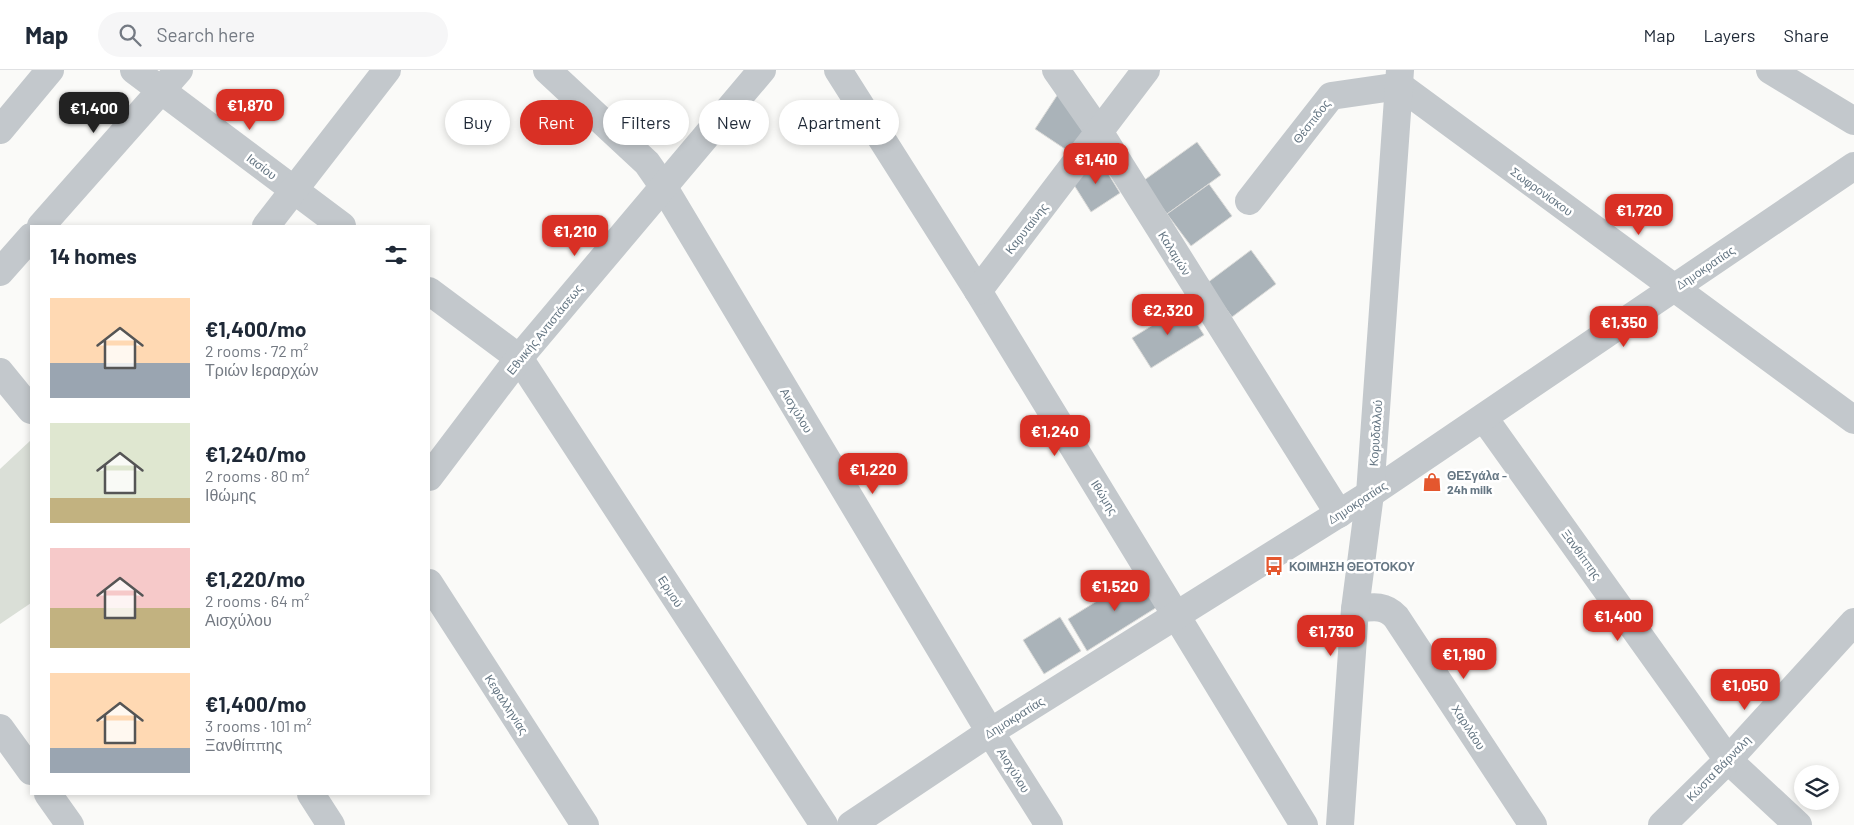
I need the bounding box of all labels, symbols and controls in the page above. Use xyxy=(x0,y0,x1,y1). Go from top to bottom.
search box xyxy=(98,12,448,57)
text: Map xyxy=(25,20,68,49)
icon: search xyxy=(116,21,144,49)
text: Search here xyxy=(156,23,255,46)
text: Map xyxy=(1643,24,1675,46)
text: Layers xyxy=(1703,24,1756,46)
text: Share xyxy=(1784,24,1829,46)
pin: €1,870 xyxy=(209,88,291,131)
pin: €1,400 xyxy=(53,92,135,134)
text: €1,870 xyxy=(227,95,273,114)
street label: Θέσπιδος xyxy=(1290,96,1333,146)
text: €1,400 xyxy=(70,98,118,117)
chip: Buy xyxy=(445,100,510,145)
chip: Rent xyxy=(520,100,593,145)
chip: Filters xyxy=(603,100,689,145)
chip: New xyxy=(699,100,769,145)
chip: Apartment xyxy=(779,100,899,145)
pin: €1,410 xyxy=(1055,142,1137,185)
text: €1,410 xyxy=(1075,149,1117,168)
street label: Ιασίου xyxy=(244,150,280,182)
street label: Σωφρονίσκου xyxy=(1508,164,1576,219)
pin: €1,720 xyxy=(1598,194,1680,236)
street label: Καρυταίνης xyxy=(1002,200,1051,257)
text: €1,720 xyxy=(1616,200,1662,219)
pin: €1,210 xyxy=(534,214,616,257)
text: €1,210 xyxy=(553,221,597,240)
street label: Καλαμών xyxy=(1156,228,1194,278)
icon: filters xyxy=(382,241,410,269)
street label: Δημοκρατίας xyxy=(1673,242,1738,292)
text: 14 homes xyxy=(50,243,137,268)
street label: Εθνικής Αντιστάσεως xyxy=(503,281,586,378)
pin: €2,320 xyxy=(1127,294,1209,336)
text: €2,320 xyxy=(1143,300,1193,319)
pin: €1,350 xyxy=(1583,306,1665,348)
text: €1,350 xyxy=(1601,312,1647,331)
text: €1,400/mo xyxy=(205,316,306,341)
icon: home xyxy=(90,318,150,378)
text: 2 rooms · 72 m² xyxy=(205,341,308,360)
text: Τριών Ιεραρχών xyxy=(205,360,319,379)
street label: Αισχύλου xyxy=(777,385,816,436)
street label: Κορυδαλλού xyxy=(1366,399,1385,467)
pin: €1,240 xyxy=(1014,414,1096,457)
text: €1,240 xyxy=(1031,421,1079,440)
text: €1,240/mo xyxy=(205,441,306,466)
icon: home xyxy=(90,443,150,503)
pin: €1,220 xyxy=(832,452,914,495)
text: €1,220 xyxy=(849,459,897,478)
text: 2 rooms · 80 m² xyxy=(205,466,310,485)
place label: ΘΕΣγάλα - 24h milk xyxy=(1447,468,1507,496)
shop icon: ΘΕΣγάλα - 24h milk xyxy=(1421,471,1443,493)
street label: Ιθώμης xyxy=(1088,477,1121,518)
street label: Δημοκρατίας xyxy=(1325,478,1390,527)
text: Ιθώμης xyxy=(205,485,256,504)
street label: Ξανθίππης xyxy=(1558,526,1605,582)
bus stop icon: ΚΟΙΜΗΣΗ ΘΕΟΤΟΚΟΥ xyxy=(1263,555,1285,577)
place label: ΚΟΙΜΗΣΗ ΘΕΟΤΟΚΟΥ xyxy=(1289,559,1415,573)
text: €1,220/mo xyxy=(205,566,305,591)
icon: home xyxy=(90,568,150,628)
pin: €1,520 xyxy=(1074,570,1156,612)
street label: Ερμού xyxy=(655,573,686,610)
text: €1,520 xyxy=(1092,576,1138,595)
text: 2 rooms · 64 m² xyxy=(205,591,309,610)
pin: €1,400 xyxy=(1577,600,1659,642)
text: €1,400 xyxy=(1594,606,1642,625)
text: Αισχύλου xyxy=(205,610,272,629)
pin: €1,730 xyxy=(1290,614,1372,657)
text: €1,730 xyxy=(1308,621,1354,640)
pin: €1,190 xyxy=(1423,638,1505,680)
text: €1,190 xyxy=(1442,644,1486,663)
pin: €1,050 xyxy=(1704,668,1786,711)
street label: Κεφαλληνίας xyxy=(482,672,532,737)
text: €1,050 xyxy=(1722,675,1768,694)
text: €1,400/mo xyxy=(205,691,306,716)
icon: home xyxy=(90,693,150,753)
street label: Δημοκρατίας xyxy=(982,693,1047,742)
street label: Χαριλάου xyxy=(1449,702,1489,753)
text: 3 rooms · 101 m² xyxy=(205,716,312,735)
street label: Κώστα Βάρναλη xyxy=(1683,732,1754,804)
text: Ξανθίππης xyxy=(205,735,282,754)
street label: Αισχύλου xyxy=(994,745,1033,795)
map controls xyxy=(1794,765,1839,810)
button: layers xyxy=(1794,765,1839,810)

